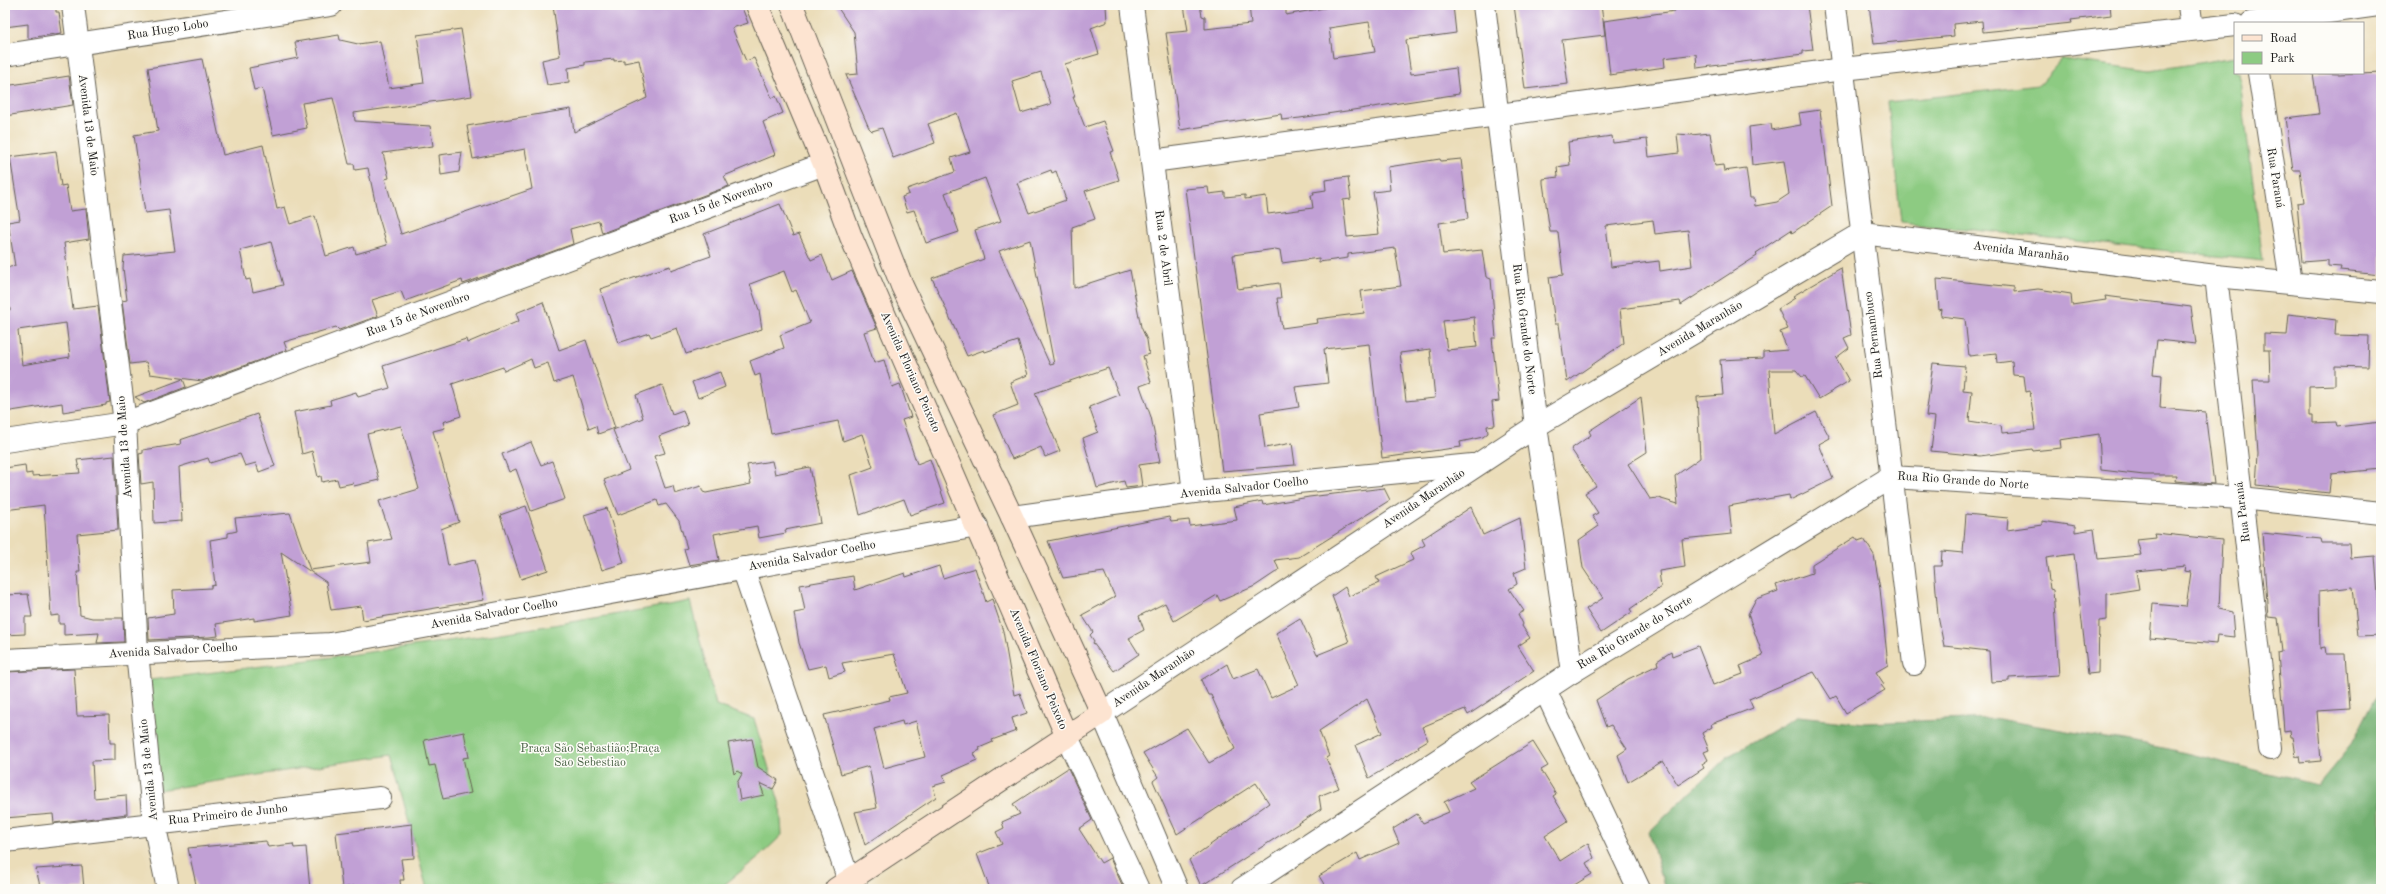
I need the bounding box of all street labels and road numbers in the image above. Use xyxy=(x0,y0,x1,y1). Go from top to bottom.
street label: Rua Hugo Lobo xyxy=(127,18,209,42)
street label: Avenida 13 de Maio xyxy=(76,73,100,177)
street label: Rua Paraná xyxy=(2264,147,2286,209)
street label: Rua 15 de Novembro xyxy=(667,177,774,226)
street label: Rua 2 de Abril xyxy=(1152,209,1174,287)
street label: Avenida Maranhão xyxy=(1972,240,2070,264)
street label: Rua Rio Grande do Norte xyxy=(1510,263,1538,396)
street label: Rua 15 de Novembro xyxy=(364,290,471,339)
street label: Rua Pernambuco xyxy=(1863,291,1885,379)
street label: Avenida Maranhão xyxy=(1655,299,1745,359)
street label: Avenida Floriano Peixoto xyxy=(878,310,942,434)
street label: Avenida 13 de Maio xyxy=(115,395,135,499)
street label: Avenida Maranhão xyxy=(1381,467,1467,531)
street label: Rua Rio Grande do Norte xyxy=(1897,470,2030,492)
street label: Avenida Salvador Coelho xyxy=(1179,475,1309,501)
street label: Rua Paraná xyxy=(2233,481,2253,543)
street label: Avenida Salvador Coelho xyxy=(747,539,877,573)
street label: Rua Rio Grande do Norte xyxy=(1575,594,1695,672)
street label: Avenida Salvador Coelho xyxy=(429,597,559,631)
street label: Avenida Floriano Peixoto xyxy=(1007,607,1069,731)
street label: Avenida Salvador Coelho xyxy=(108,642,238,660)
street label: Avenida Maranhão xyxy=(1111,646,1197,710)
street label: Avenida 13 de Maio xyxy=(138,718,160,822)
street label: Rua Primeiro de Junho xyxy=(168,803,288,827)

